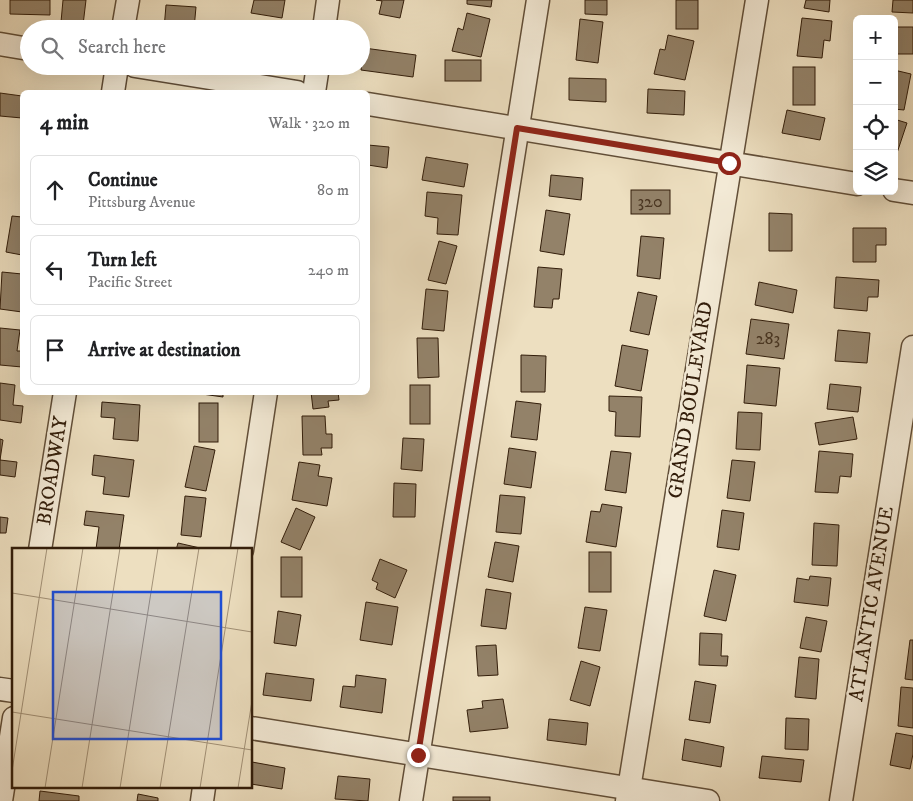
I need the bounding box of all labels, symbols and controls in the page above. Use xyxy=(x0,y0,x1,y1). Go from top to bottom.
map controls xyxy=(853,15,898,195)
button: + xyxy=(853,15,898,60)
search box xyxy=(20,20,370,75)
icon: search xyxy=(38,34,66,62)
text: Search here xyxy=(78,36,166,59)
button: − xyxy=(853,60,898,105)
button: locate xyxy=(853,105,898,150)
text: 4 min xyxy=(40,110,89,136)
text: Walk · 320 m xyxy=(268,113,350,133)
button: layers xyxy=(853,150,898,195)
route start xyxy=(718,152,741,175)
text: Continue xyxy=(88,169,158,192)
icon: ahead xyxy=(41,176,69,204)
text: 80 m xyxy=(317,180,349,200)
house number: 320 xyxy=(637,191,663,213)
text: Pittsburg Avenue xyxy=(88,192,195,212)
text: Turn left xyxy=(88,249,157,272)
icon: left xyxy=(41,256,69,284)
text: 240 m xyxy=(308,260,349,280)
text: Pacific Street xyxy=(88,272,172,292)
street label: GRAND BOULEVARD xyxy=(663,300,719,500)
house number: 283 xyxy=(756,328,780,350)
icon: arrive xyxy=(41,336,69,364)
text: Arrive at destination xyxy=(88,339,240,362)
street label: BROADWAY xyxy=(32,414,74,527)
street label: ATLANTIC AVENUE xyxy=(844,505,900,703)
inset map xyxy=(12,548,252,788)
route end xyxy=(407,744,430,767)

